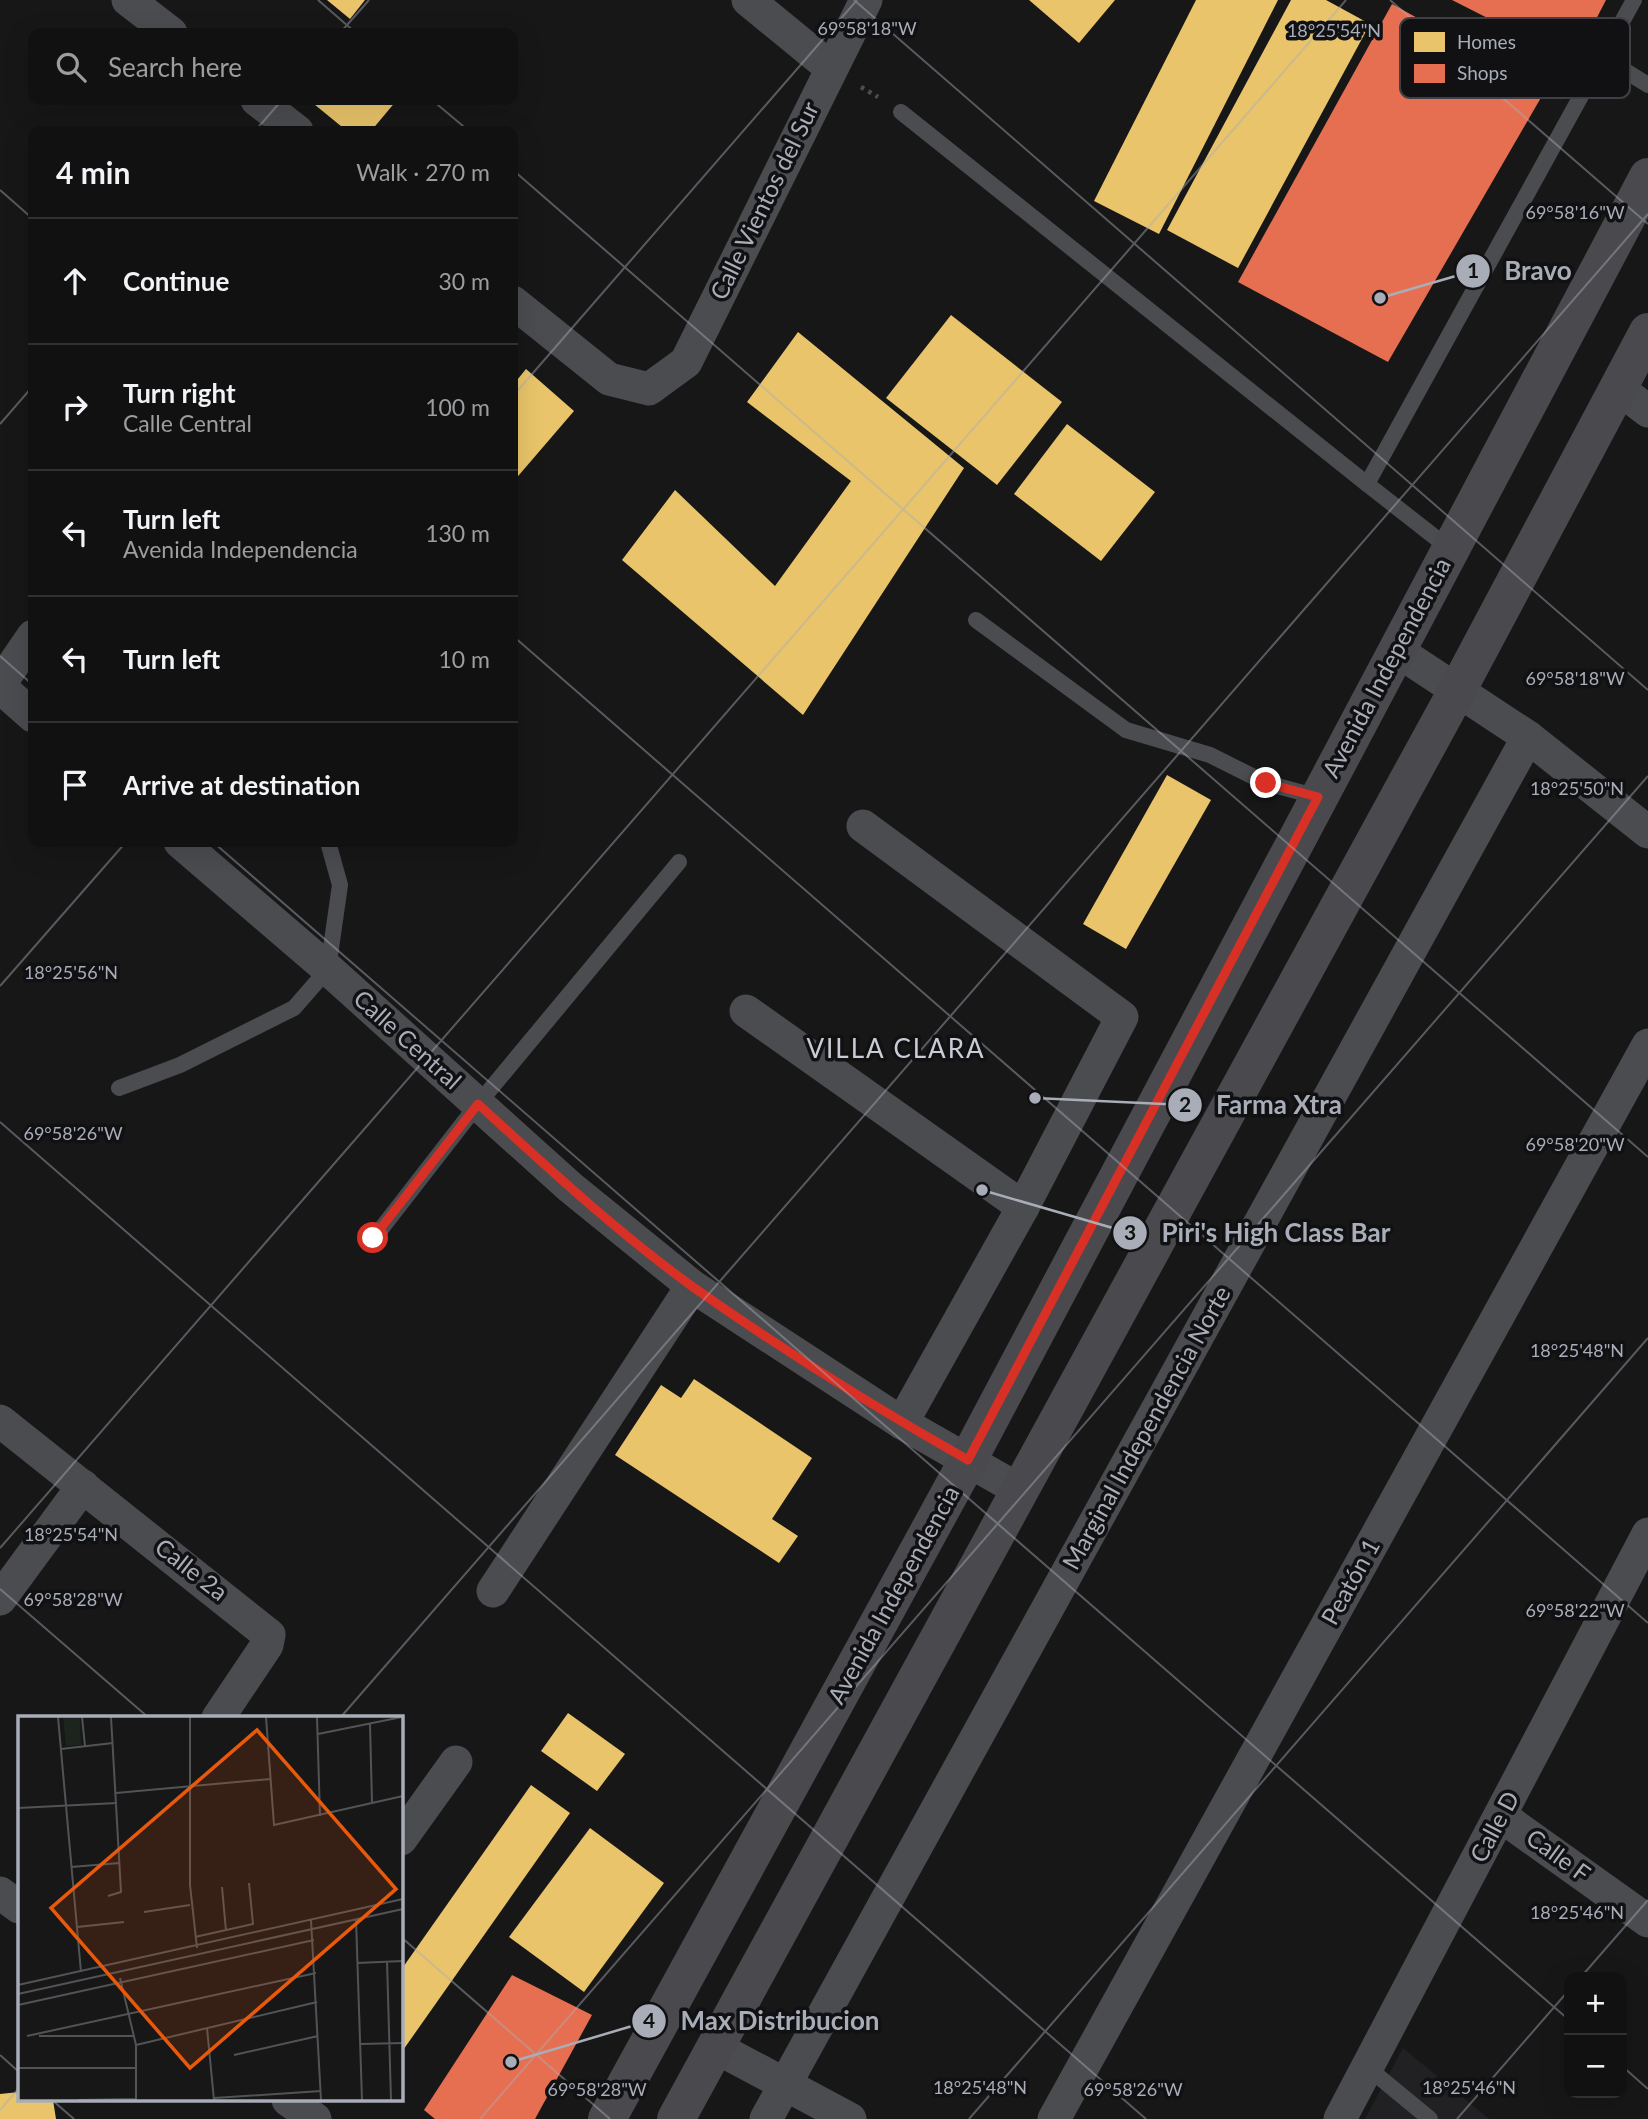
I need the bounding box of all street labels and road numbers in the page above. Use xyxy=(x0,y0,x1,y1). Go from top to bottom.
street label: Calle Vientos del Sur xyxy=(703,96,824,304)
street label: Avenida Independencia xyxy=(1315,552,1456,782)
street label: Calle Central xyxy=(348,983,468,1095)
street label: Marginal Independencia Norte xyxy=(1056,1280,1236,1574)
street label: Avenida Independencia xyxy=(821,1480,965,1708)
street label: Calle 2a xyxy=(150,1532,234,1606)
street label: Peatón 1 xyxy=(1314,1533,1385,1629)
street label: Calle D xyxy=(1463,1786,1524,1867)
street label: Calle F xyxy=(1521,1822,1596,1888)

